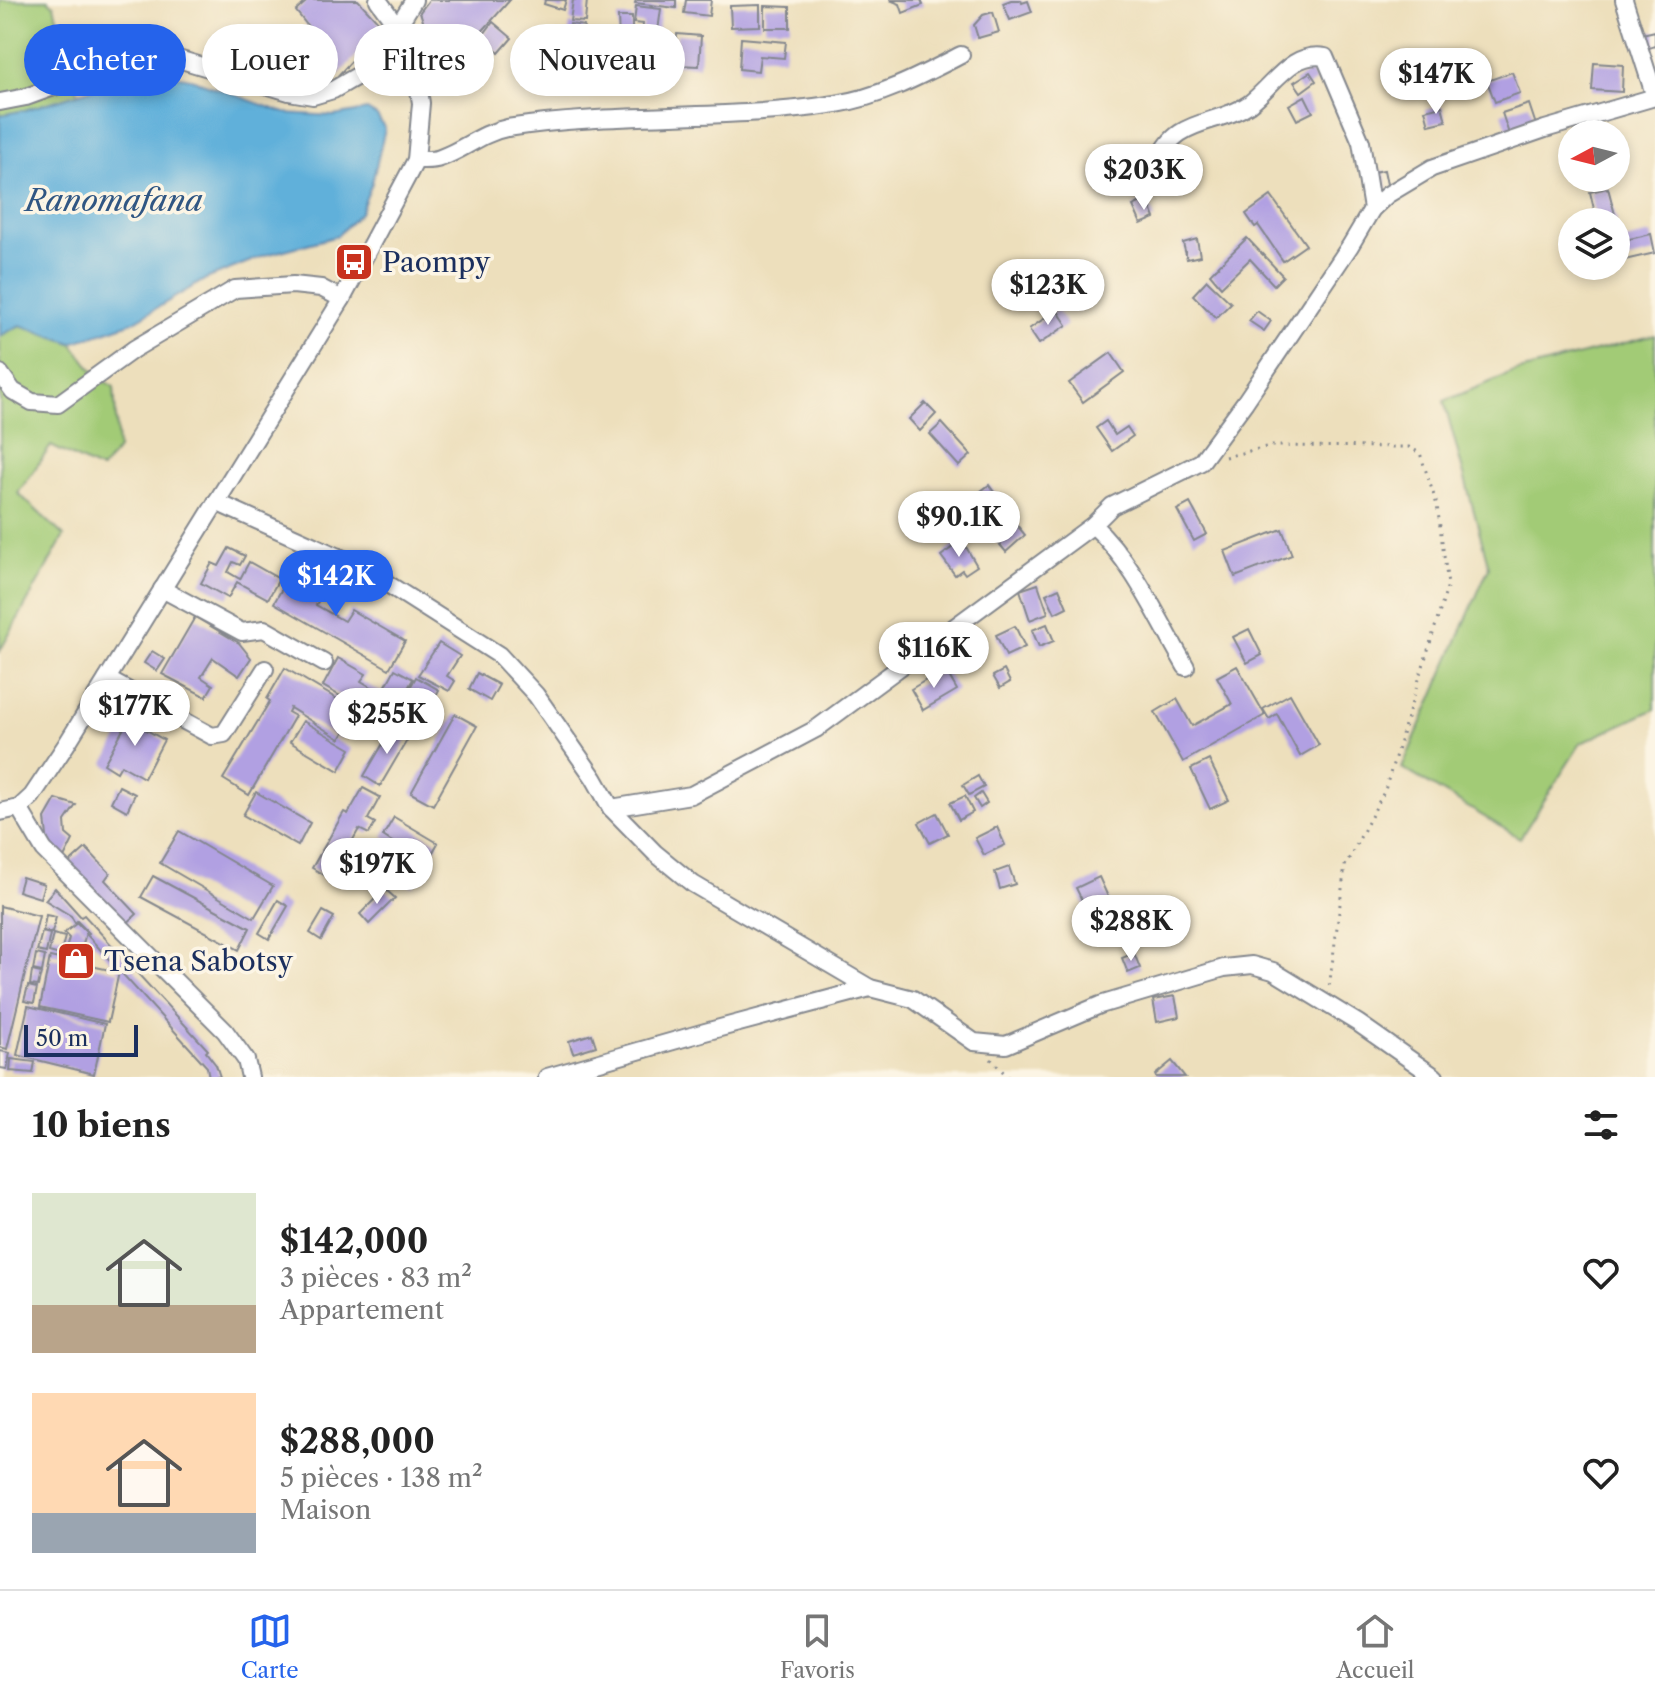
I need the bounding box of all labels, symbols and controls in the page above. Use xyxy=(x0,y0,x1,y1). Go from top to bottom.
chip: Acheter xyxy=(24,24,186,96)
chip: Louer xyxy=(202,24,338,96)
chip: Filtres xyxy=(354,24,494,96)
chip: Nouveau xyxy=(510,24,685,96)
pin: $147K xyxy=(1380,48,1492,116)
text: $147K xyxy=(1398,58,1474,90)
north arrow xyxy=(1558,120,1630,192)
map controls xyxy=(1558,120,1630,280)
pin: $203K xyxy=(1088,144,1200,212)
text: $203K xyxy=(1103,154,1185,186)
water label: Ranomafana xyxy=(23,182,203,219)
button: layers xyxy=(1558,208,1630,280)
bus stop icon: Paompy xyxy=(333,241,375,283)
place label: Paompy xyxy=(382,245,491,279)
pin: $123K xyxy=(992,259,1104,327)
text: $123K xyxy=(1009,269,1087,301)
pin: $90.1K xyxy=(894,491,1024,559)
text: $90.1K xyxy=(916,501,1002,533)
pin: $142K xyxy=(280,550,392,618)
text: $142K xyxy=(297,560,375,592)
pin: $116K xyxy=(878,622,990,690)
text: $116K xyxy=(897,632,971,664)
pin: $177K xyxy=(79,680,191,748)
pin: $255K xyxy=(331,688,443,756)
text: $177K xyxy=(98,690,172,722)
text: $255K xyxy=(347,698,427,730)
pin: $197K xyxy=(321,838,433,906)
text: $197K xyxy=(339,848,415,880)
pin: $288K xyxy=(1075,895,1187,963)
text: $288K xyxy=(1090,905,1172,937)
shop icon: Tsena Sabotsy xyxy=(55,940,97,982)
place label: Tsena Sabotsy xyxy=(104,944,294,978)
scale bar xyxy=(24,1021,138,1057)
text: 50 m xyxy=(36,1025,88,1052)
icon: filters xyxy=(1579,1103,1623,1147)
text: 10 biens xyxy=(32,1104,171,1146)
text: $142,000 xyxy=(280,1220,428,1262)
icon: home xyxy=(96,1225,192,1321)
icon: heart xyxy=(1579,1251,1623,1295)
text: 3 pièces · 83 m² xyxy=(280,1262,472,1294)
text: Appartement xyxy=(280,1294,444,1326)
text: $288,000 xyxy=(280,1420,435,1462)
icon: home xyxy=(96,1425,192,1521)
icon: heart xyxy=(1579,1451,1623,1495)
text: 5 pièces · 138 m² xyxy=(280,1462,483,1494)
text: Maison xyxy=(280,1494,371,1526)
tab: Carte xyxy=(241,1609,299,1684)
tab: Favoris xyxy=(780,1609,855,1684)
tab: Accueil xyxy=(1336,1609,1414,1684)

